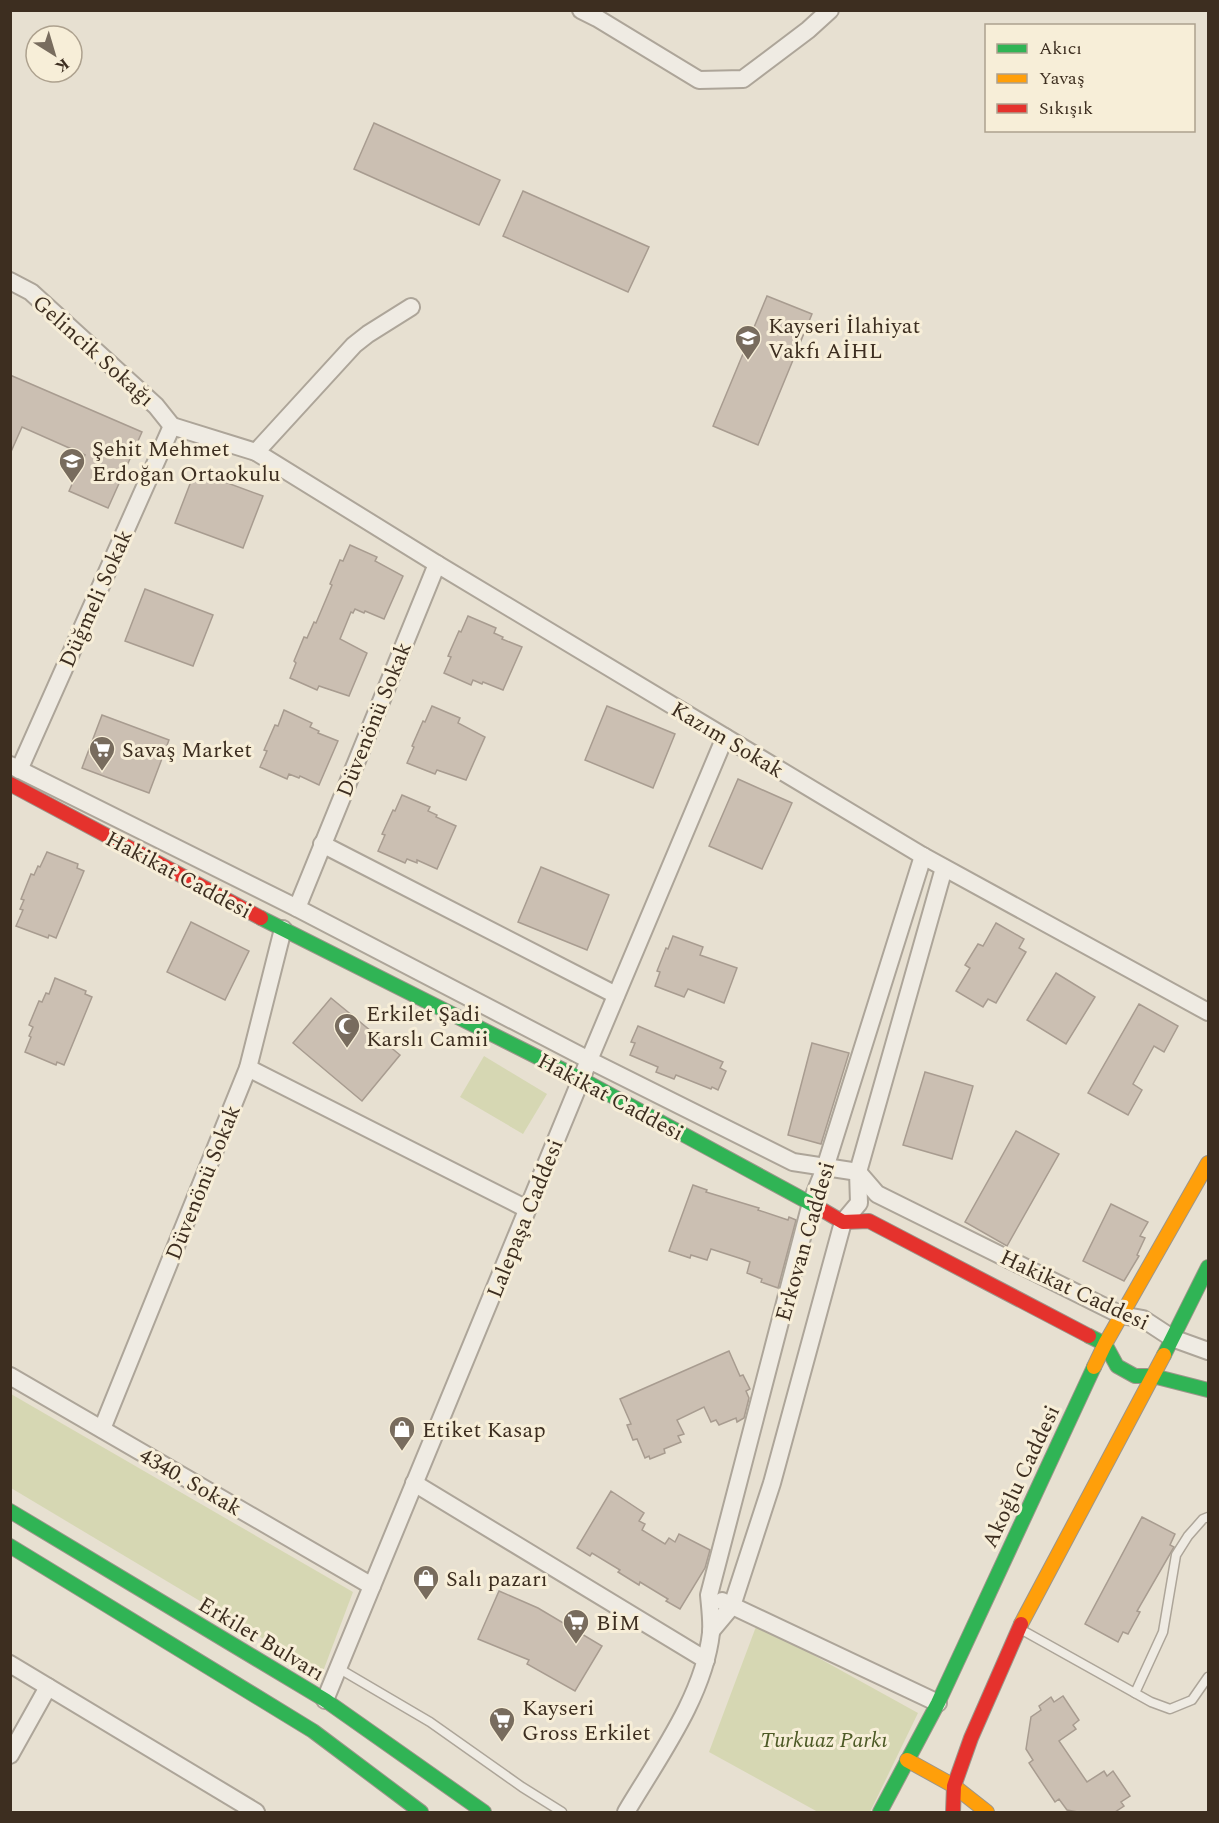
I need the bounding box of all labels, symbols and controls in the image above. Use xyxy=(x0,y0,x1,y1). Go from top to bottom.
north arrow xyxy=(24,24,84,84)
legend xyxy=(985,24,1195,132)
text: Akıcı xyxy=(1039,35,1082,62)
text: K xyxy=(50,52,75,79)
text: Yavaş xyxy=(1039,65,1085,92)
text: Sıkışık xyxy=(1039,95,1093,122)
street label: Gelincik Sokağı xyxy=(25,287,161,415)
place label: Kayseri İlahiyat Vakfı AİHL xyxy=(768,310,920,368)
school or university icon: Kayseri İlahiyat Vakfı AİHL xyxy=(733,323,763,361)
place label: Şehit Mehmet Erdoğan Ortaokulu xyxy=(92,433,280,491)
school or university icon: Şehit Mehmet Erdoğan Ortaokulu xyxy=(57,446,87,484)
street label: Düğmeli Sokak xyxy=(51,524,142,673)
street label: Düvenönü Sokak xyxy=(328,637,421,802)
street label: Kazım Sokak xyxy=(664,694,790,787)
supermarket icon: Savaş Market xyxy=(87,734,117,772)
place label: Savaş Market xyxy=(122,734,252,767)
street label: Hakikat Caddesi xyxy=(99,823,257,928)
place label: Erkilet Şadi Karslı Camii xyxy=(366,998,489,1056)
mosque icon: Erkilet Şadi Karslı Camii xyxy=(332,1011,362,1049)
street label: Hakikat Caddesi xyxy=(531,1045,689,1150)
street label: Düvenönü Sokak xyxy=(157,1100,250,1265)
street label: Lalepaşa Caddesi xyxy=(478,1134,572,1303)
street label: Erkovan Caddesi xyxy=(767,1158,844,1325)
street label: Hakikat Caddesi xyxy=(994,1241,1155,1339)
street label: Akoğlu Caddesi xyxy=(974,1400,1069,1554)
shop icon: Etiket Kasap xyxy=(387,1414,417,1452)
place label: Etiket Kasap xyxy=(422,1414,546,1447)
street label: 4340. Sokak xyxy=(133,1440,248,1525)
shop icon: Salı pazarı xyxy=(411,1563,441,1601)
place label: Salı pazarı xyxy=(446,1563,548,1596)
street label: Erkilet Bulvarı xyxy=(192,1588,331,1690)
supermarket icon: BİM xyxy=(561,1607,591,1645)
place label: BİM xyxy=(596,1607,640,1640)
place label: Kayseri Gross Erkilet xyxy=(522,1692,651,1750)
supermarket icon: Kayseri Gross Erkilet xyxy=(487,1705,517,1743)
park label: Turkuaz Parkı xyxy=(760,1724,888,1757)

